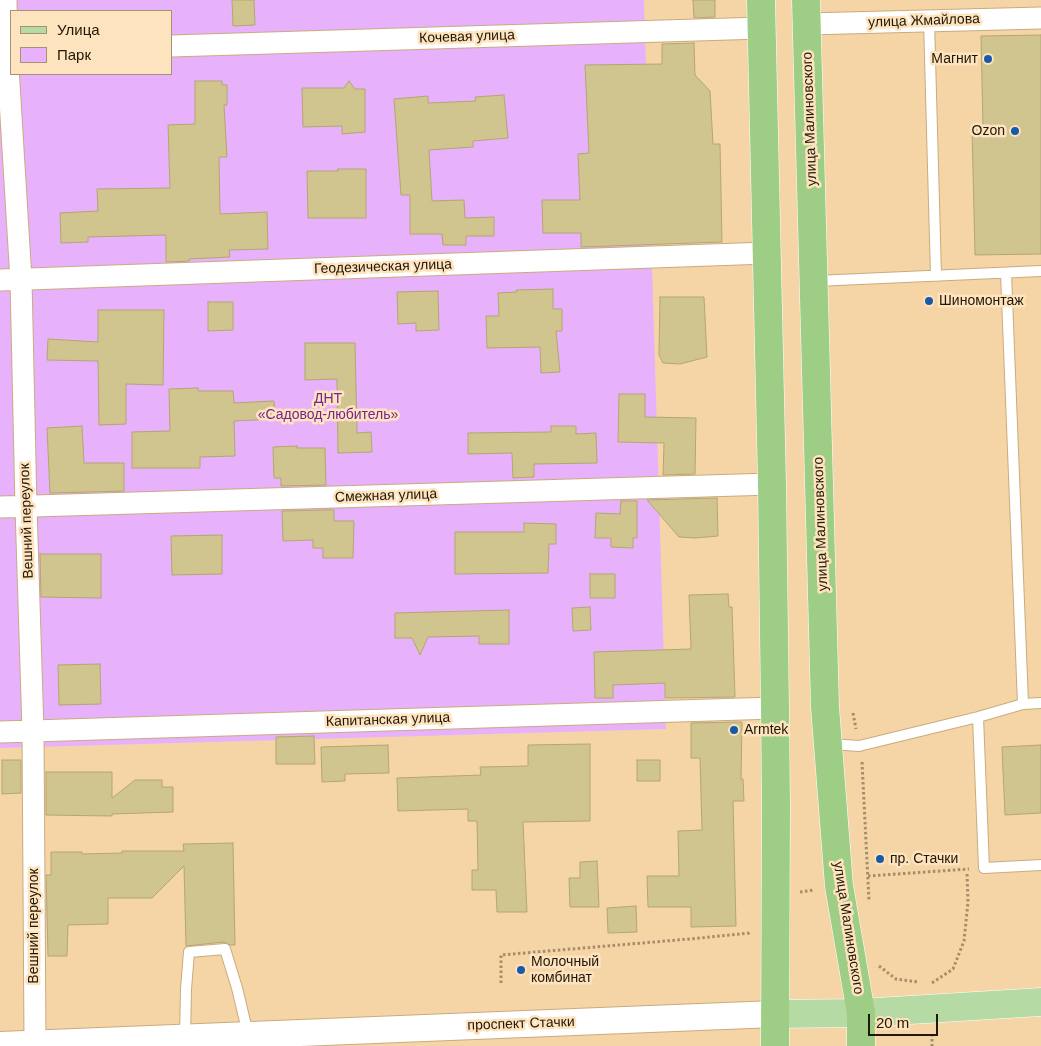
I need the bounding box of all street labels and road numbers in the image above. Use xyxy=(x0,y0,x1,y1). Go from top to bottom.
street label: улица Жмайлова xyxy=(868,11,980,31)
street label: Кочевая улица xyxy=(419,27,515,47)
street label: улица Малиновского xyxy=(799,52,821,186)
street label: Геодезическая улица xyxy=(314,256,452,278)
street label: улица Малиновского xyxy=(810,457,832,591)
street label: Вешний переулок xyxy=(17,463,37,579)
street label: Смежная улица xyxy=(335,486,437,506)
street label: Капитанская улица xyxy=(326,709,450,731)
street label: улица Малиновского xyxy=(829,860,867,996)
street label: Вешний переулок xyxy=(26,868,42,984)
street label: проспект Стачки xyxy=(467,1014,575,1034)

